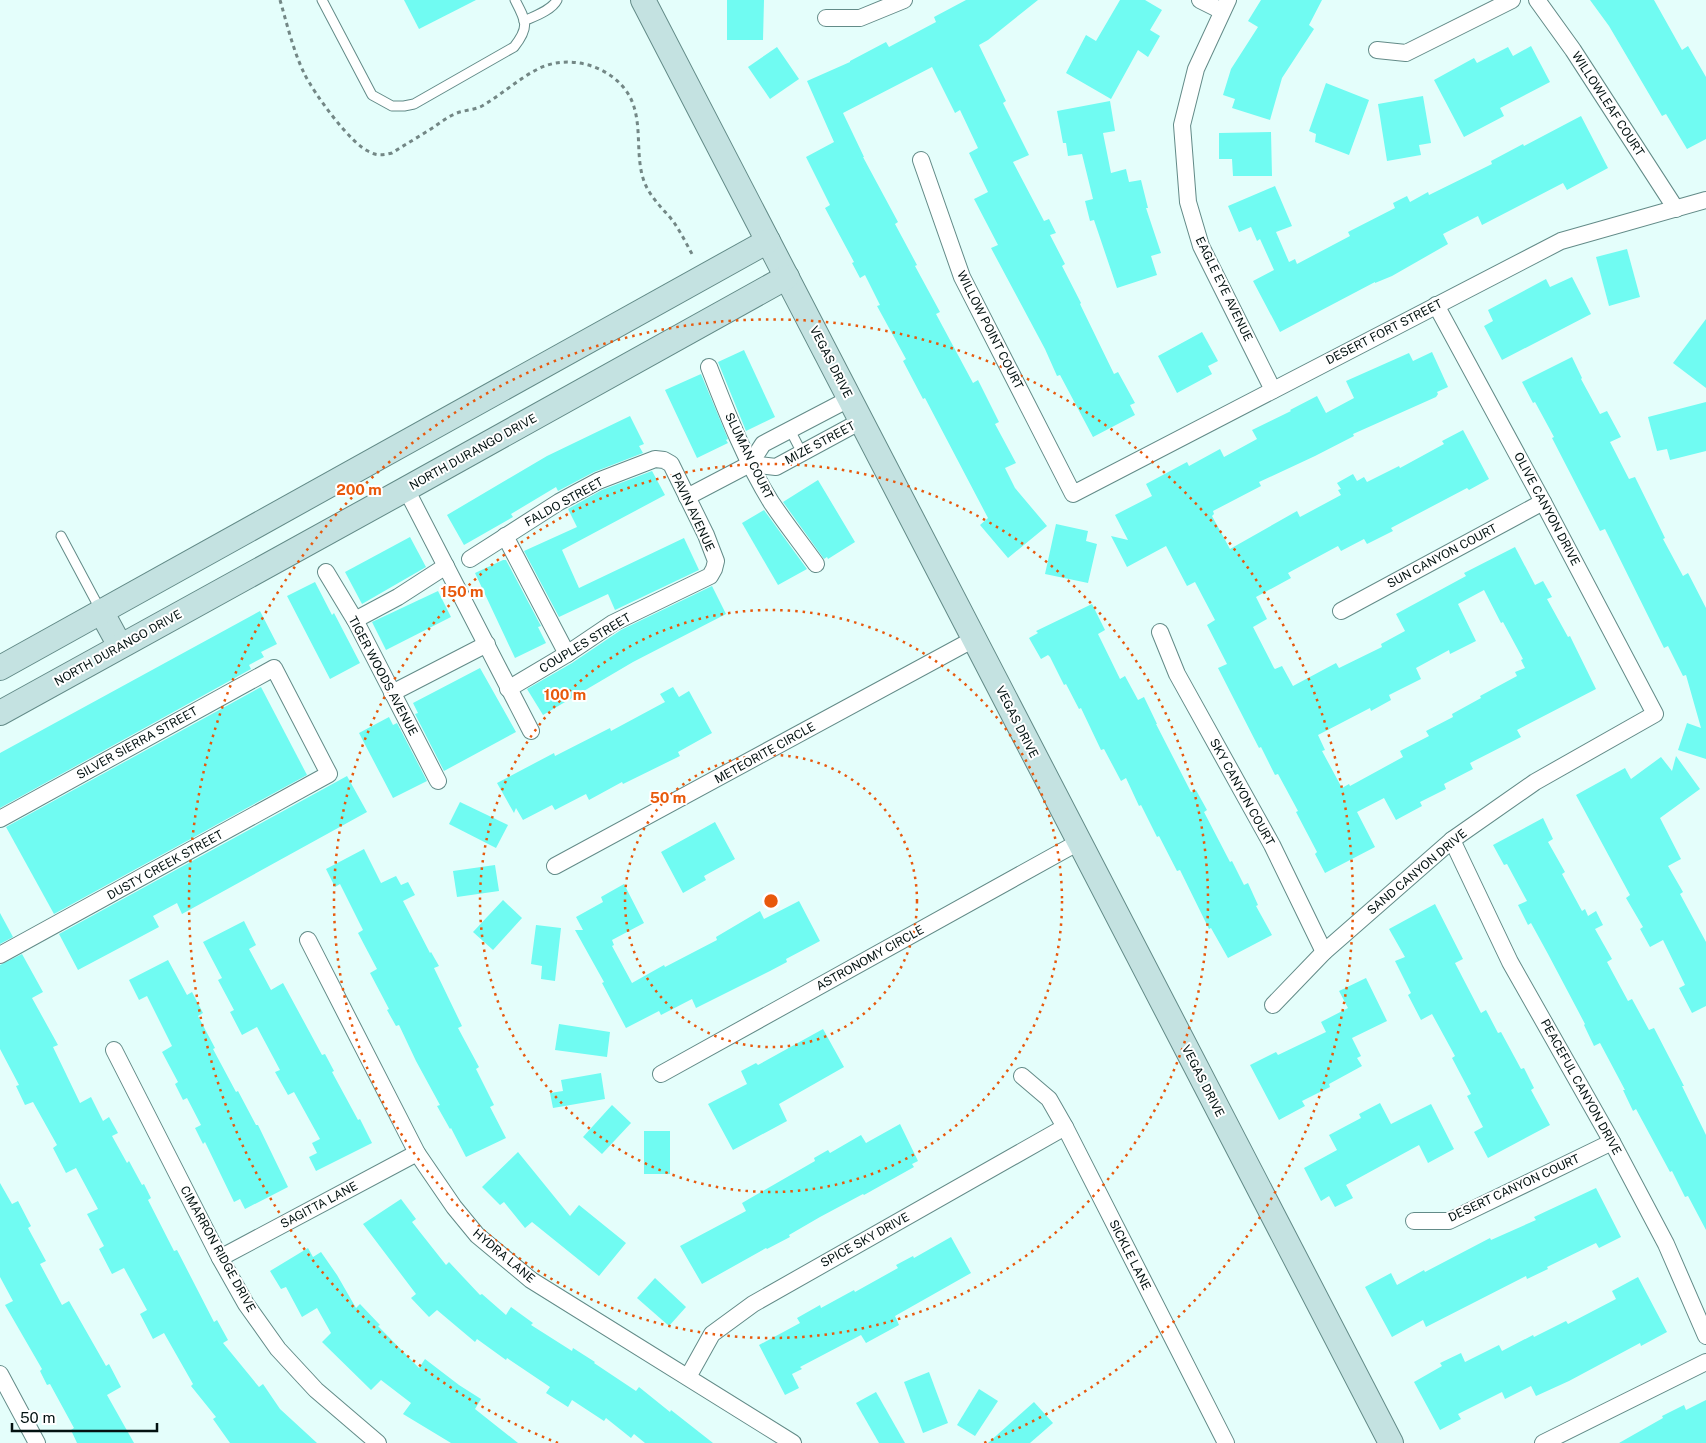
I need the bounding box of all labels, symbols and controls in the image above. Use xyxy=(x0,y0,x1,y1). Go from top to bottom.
street label: WILLOWLEAF COURT xyxy=(1569,49,1647,159)
street label: EAGLE EYE AVENUE xyxy=(1193,234,1255,344)
street label: WILLOW POINT COURT xyxy=(954,269,1026,391)
street label: DESERT FORT STREET xyxy=(1323,297,1445,367)
street label: VEGAS DRIVE xyxy=(807,324,855,400)
street label: SLUMAN COURT xyxy=(722,410,776,502)
street label: NORTH DURANGO DRIVE xyxy=(407,411,539,493)
street label: MIZE STREET xyxy=(783,419,857,467)
street label: OLIVE CANYON DRIVE xyxy=(1511,450,1583,568)
street label: PAVIN AVENUE xyxy=(669,470,717,554)
street label: FALDO STREET xyxy=(522,475,606,529)
text: 200 m xyxy=(336,481,382,498)
street label: SUN CANYON COURT xyxy=(1385,521,1499,591)
text: 150 m xyxy=(440,583,484,600)
street label: NORTH DURANGO DRIVE xyxy=(52,607,184,689)
street label: COUPLES STREET xyxy=(537,610,633,676)
street label: TIGER WOODS AVENUE xyxy=(346,614,420,738)
street label: VEGAS DRIVE xyxy=(993,684,1041,760)
text: 100 m xyxy=(544,686,586,703)
street label: SILVER SIERRA STREET xyxy=(74,704,200,782)
street label: METEORITE CIRCLE xyxy=(712,720,818,786)
street label: SKY CANYON COURT xyxy=(1207,736,1277,848)
text: 50 m xyxy=(650,789,686,806)
street label: SAND CANYON DRIVE xyxy=(1364,826,1470,918)
street label: DUSTY CREEK STREET xyxy=(105,827,225,903)
centre of rings xyxy=(762,892,780,910)
street label: ASTRONOMY CIRCLE xyxy=(814,923,926,993)
street label: PEACEFUL CANYON DRIVE xyxy=(1538,1017,1624,1157)
street label: VEGAS DRIVE xyxy=(1179,1043,1227,1119)
street label: DESERT CANYON COURT xyxy=(1446,1151,1582,1225)
street label: SAGITTA LANE xyxy=(278,1179,360,1231)
street label: CIMARRON RIDGE DRIVE xyxy=(177,1183,259,1315)
street label: SPICE SKY DRIVE xyxy=(818,1210,912,1270)
street label: SICKLE LANE xyxy=(1106,1217,1154,1293)
street label: HYDRA LANE xyxy=(470,1226,538,1286)
scale bar xyxy=(12,1400,158,1432)
text: 50 m xyxy=(20,1409,55,1426)

